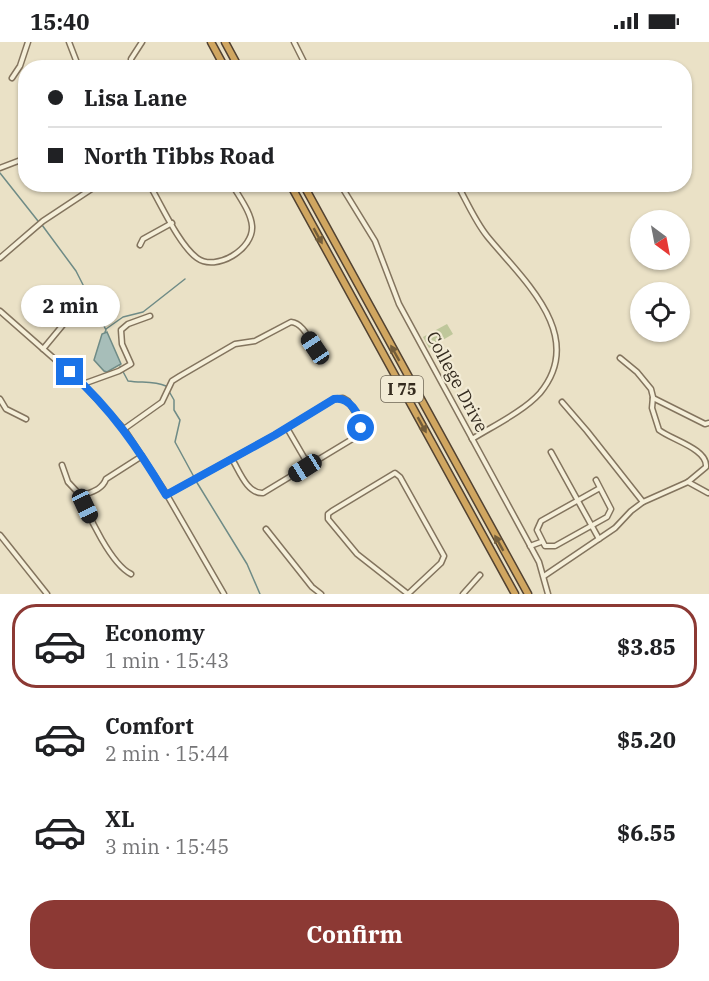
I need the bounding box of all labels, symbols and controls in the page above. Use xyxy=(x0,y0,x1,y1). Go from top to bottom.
text: 15:40 xyxy=(30,7,89,36)
text: Lisa Lane xyxy=(84,83,187,112)
text: North Tibbs Road xyxy=(84,141,275,170)
north arrow xyxy=(630,210,690,270)
map controls xyxy=(630,210,690,342)
one-way arrow xyxy=(313,228,323,245)
button: locate xyxy=(630,282,690,342)
callout: 2 min xyxy=(20,285,119,327)
text: 2 min xyxy=(43,292,99,319)
street label: College Drive xyxy=(421,327,494,436)
car xyxy=(297,328,333,368)
one-way arrow xyxy=(390,345,400,362)
route end xyxy=(56,358,83,385)
road number: I 75 xyxy=(381,376,423,402)
route start xyxy=(347,414,374,441)
one-way arrow xyxy=(417,417,427,434)
car xyxy=(285,451,325,485)
car xyxy=(69,486,101,526)
one-way arrow xyxy=(494,534,504,551)
text: Economy xyxy=(105,618,205,647)
icon: car xyxy=(33,619,87,673)
text: $3.85 xyxy=(617,632,676,661)
text: 1 min · 15:43 xyxy=(105,647,229,674)
text: Comfort xyxy=(105,711,194,740)
icon: car xyxy=(33,712,87,766)
text: $5.20 xyxy=(617,725,676,754)
text: 2 min · 15:44 xyxy=(105,740,229,767)
text: XL xyxy=(105,804,135,833)
icon: car xyxy=(33,805,87,859)
text: $6.55 xyxy=(617,818,676,847)
text: 3 min · 15:45 xyxy=(105,833,229,860)
button: Confirm xyxy=(30,900,679,969)

